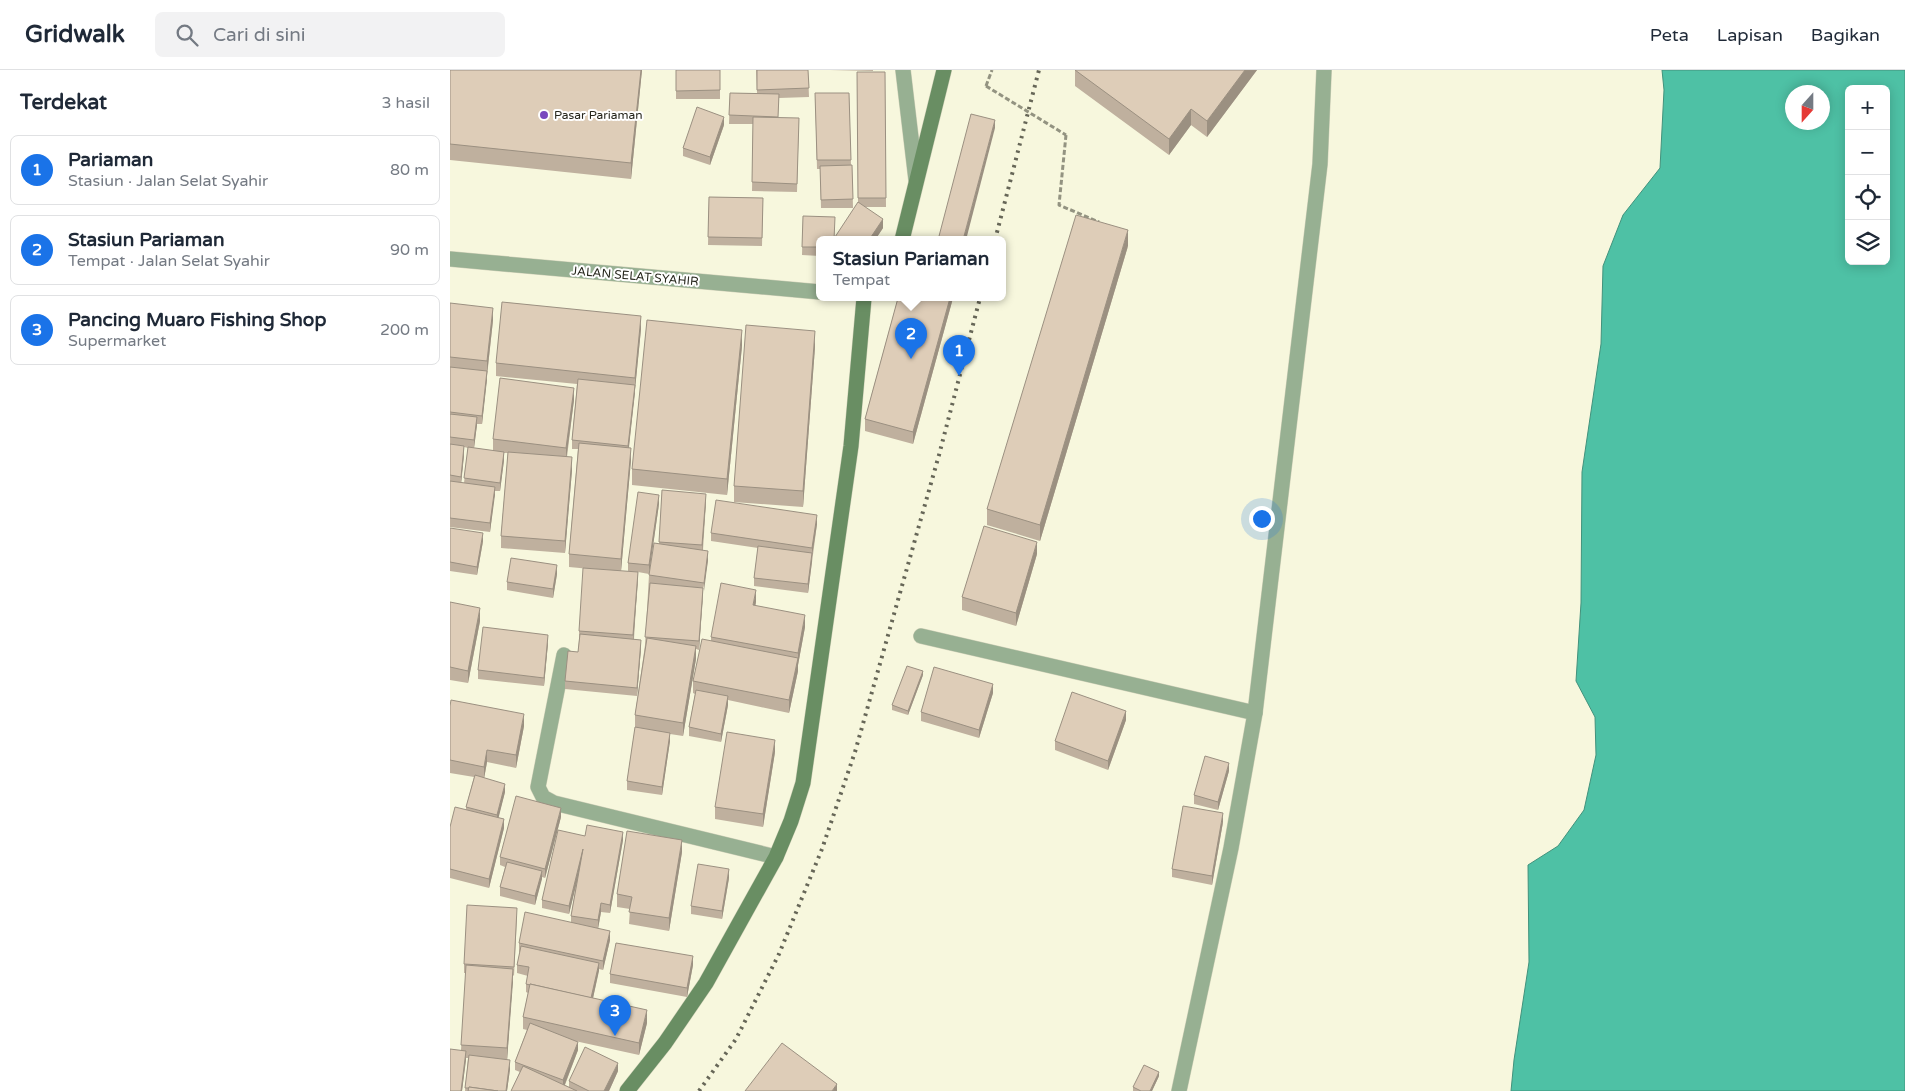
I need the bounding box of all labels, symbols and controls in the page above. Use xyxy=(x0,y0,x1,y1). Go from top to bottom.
search box xyxy=(155,12,505,57)
text: Gridwalk xyxy=(25,20,125,49)
icon: search xyxy=(173,21,201,49)
text: Cari di sini xyxy=(213,24,306,46)
text: Peta xyxy=(1650,24,1689,46)
text: Lapisan xyxy=(1717,24,1783,46)
text: Bagikan xyxy=(1811,24,1880,46)
north arrow xyxy=(1785,85,1830,130)
map controls xyxy=(1845,85,1890,265)
button: + xyxy=(1845,85,1890,130)
text: Terdekat xyxy=(20,90,107,115)
text: 3 hasil xyxy=(381,93,430,113)
place label: Pasar Pariaman xyxy=(554,108,643,122)
marker: Pasar Pariaman xyxy=(538,109,550,121)
button: − xyxy=(1845,130,1890,175)
text: Pariaman xyxy=(68,149,153,171)
text: 1 xyxy=(32,160,42,180)
text: 80 m xyxy=(390,160,429,180)
text: Stasiun · Jalan Selat Syahir xyxy=(68,171,268,191)
button: locate xyxy=(1845,175,1890,220)
button: layers xyxy=(1845,220,1890,265)
text: Stasiun Pariaman xyxy=(68,229,225,251)
popup xyxy=(816,236,1006,301)
text: 2 xyxy=(32,240,42,260)
text: 90 m xyxy=(390,240,429,260)
text: Stasiun Pariaman xyxy=(833,248,989,270)
text: Tempat · Jalan Selat Syahir xyxy=(68,251,270,271)
street label: JALAN SELAT SYAHIR xyxy=(571,263,699,289)
text: Tempat xyxy=(833,270,890,290)
text: Pancing Muaro Fishing Shop xyxy=(68,309,326,331)
pin: 2 xyxy=(895,318,927,359)
text: 3 xyxy=(32,320,42,340)
text: 200 m xyxy=(380,320,429,340)
text: Supermarket xyxy=(68,331,166,351)
pin: 1 xyxy=(943,335,975,376)
your location xyxy=(1249,506,1275,532)
pin: 3 xyxy=(599,995,631,1036)

